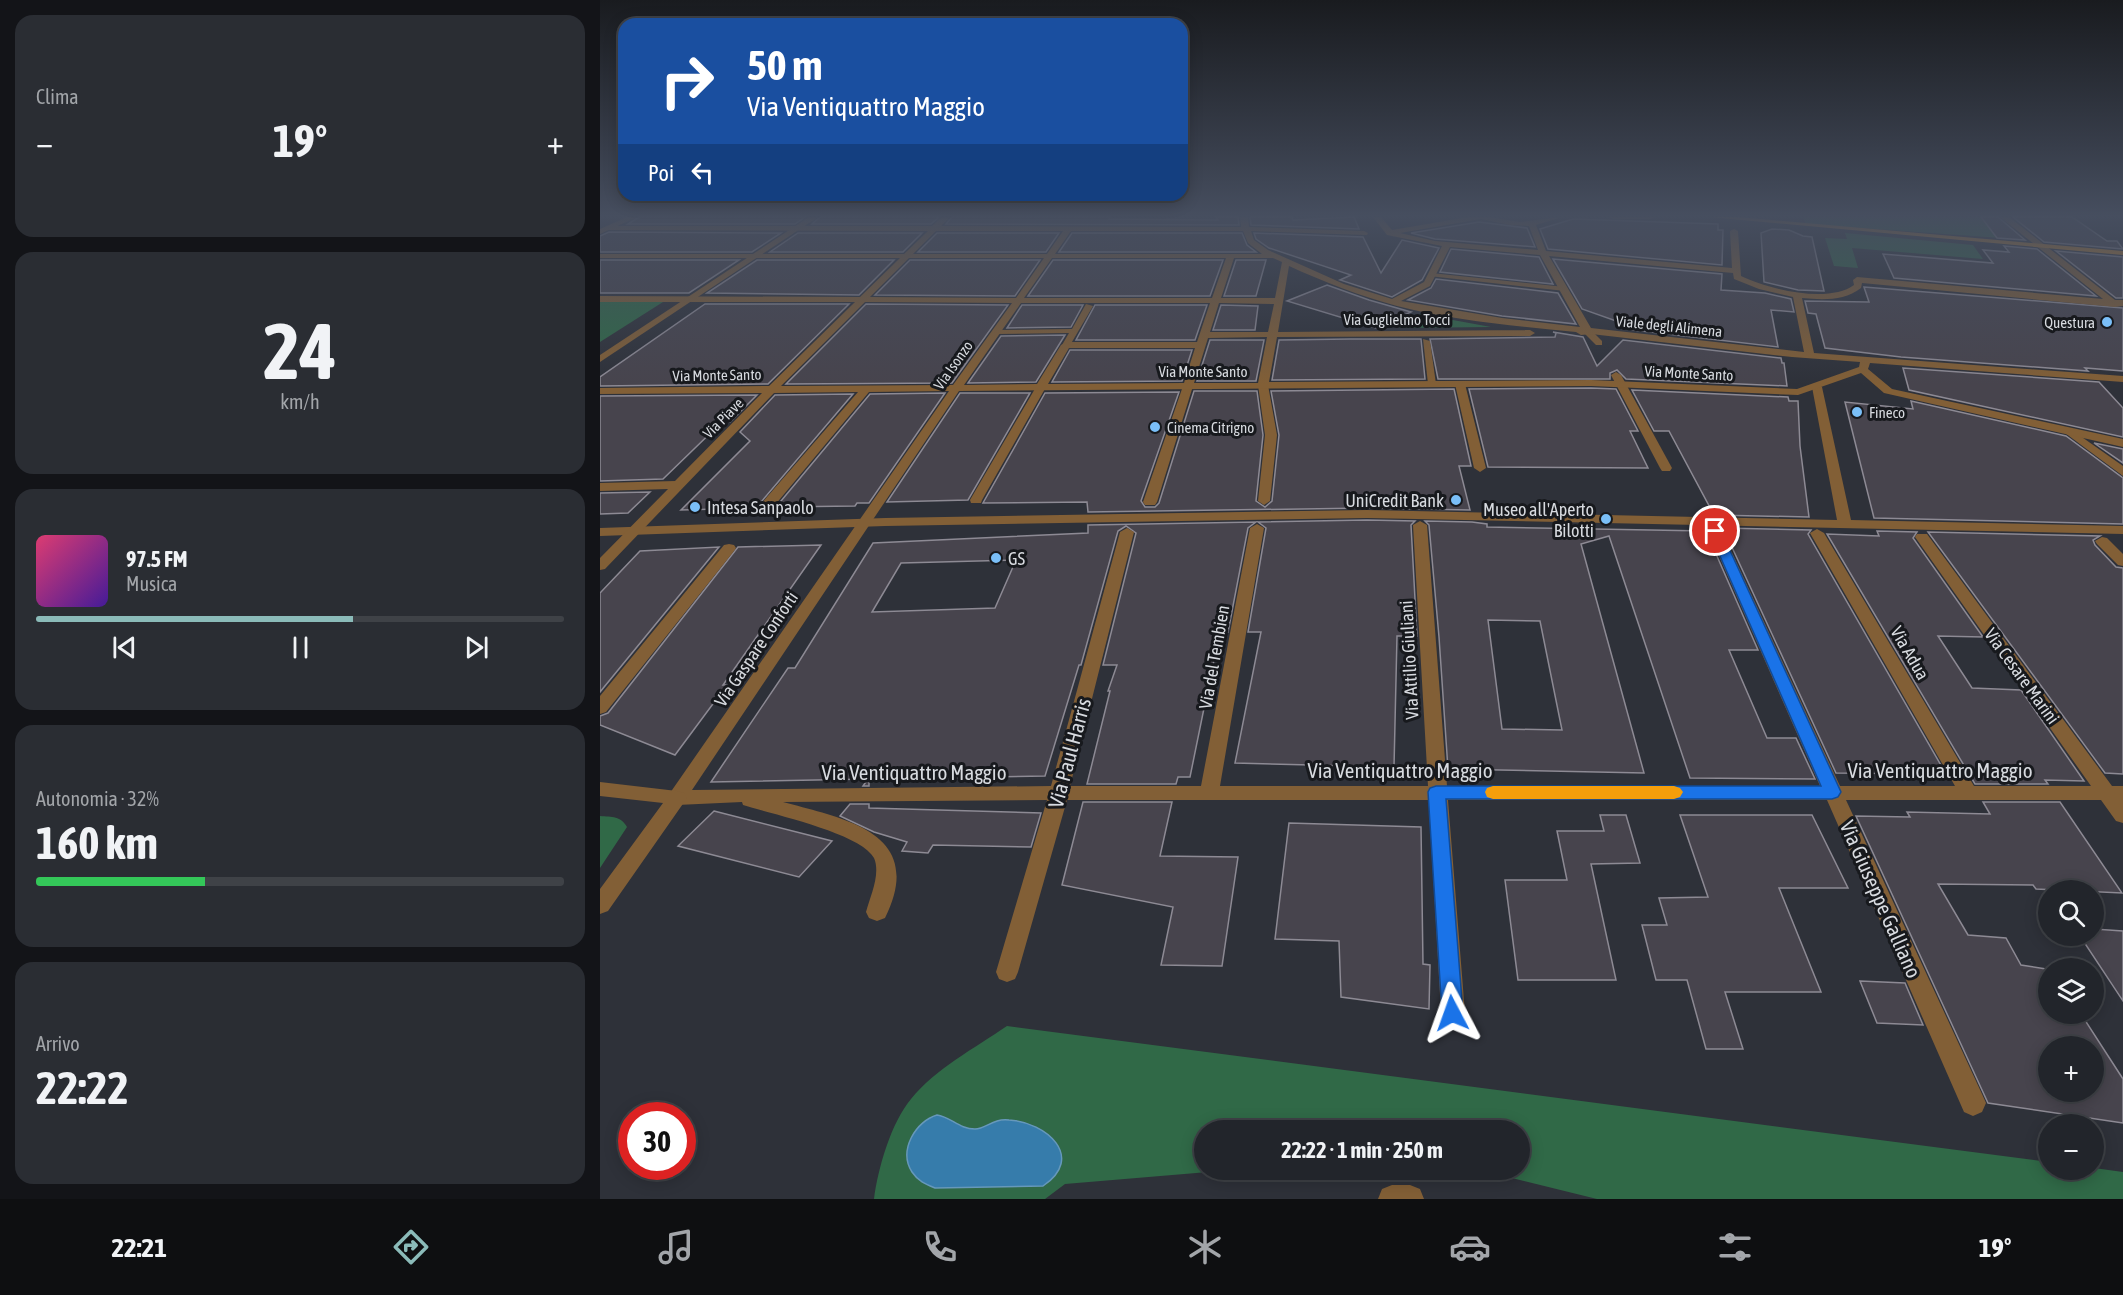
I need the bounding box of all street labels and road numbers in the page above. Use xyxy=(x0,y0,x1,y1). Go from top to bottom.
street label: Via Guglielmo Tocci xyxy=(1344,311,1450,328)
street label: Viale degli Alimena xyxy=(1615,312,1723,340)
street label: Via Isonzo xyxy=(930,337,976,393)
street label: Via Monte Santo xyxy=(1644,362,1734,384)
street label: Via Monte Santo xyxy=(1158,363,1248,380)
street label: Via Monte Santo xyxy=(672,366,762,384)
street label: Via Piave xyxy=(699,394,747,442)
street label: Via Gaspare Conforti xyxy=(710,588,802,710)
street label: Via Attilio Giuliani xyxy=(1395,600,1423,720)
street label: Via del Tembien xyxy=(1195,603,1233,711)
street label: Via Adua xyxy=(1886,623,1934,683)
street label: Via Cesare Marini xyxy=(1980,624,2064,728)
street label: Via Paul Harris xyxy=(1043,696,1095,810)
street label: Via Ventiquattro Maggio xyxy=(1307,758,1493,782)
street label: Via Ventiquattro Maggio xyxy=(1847,758,2033,782)
street label: Via Ventiquattro Maggio xyxy=(821,760,1007,784)
street label: Via Giuseppe Galliano xyxy=(1836,817,1926,981)

